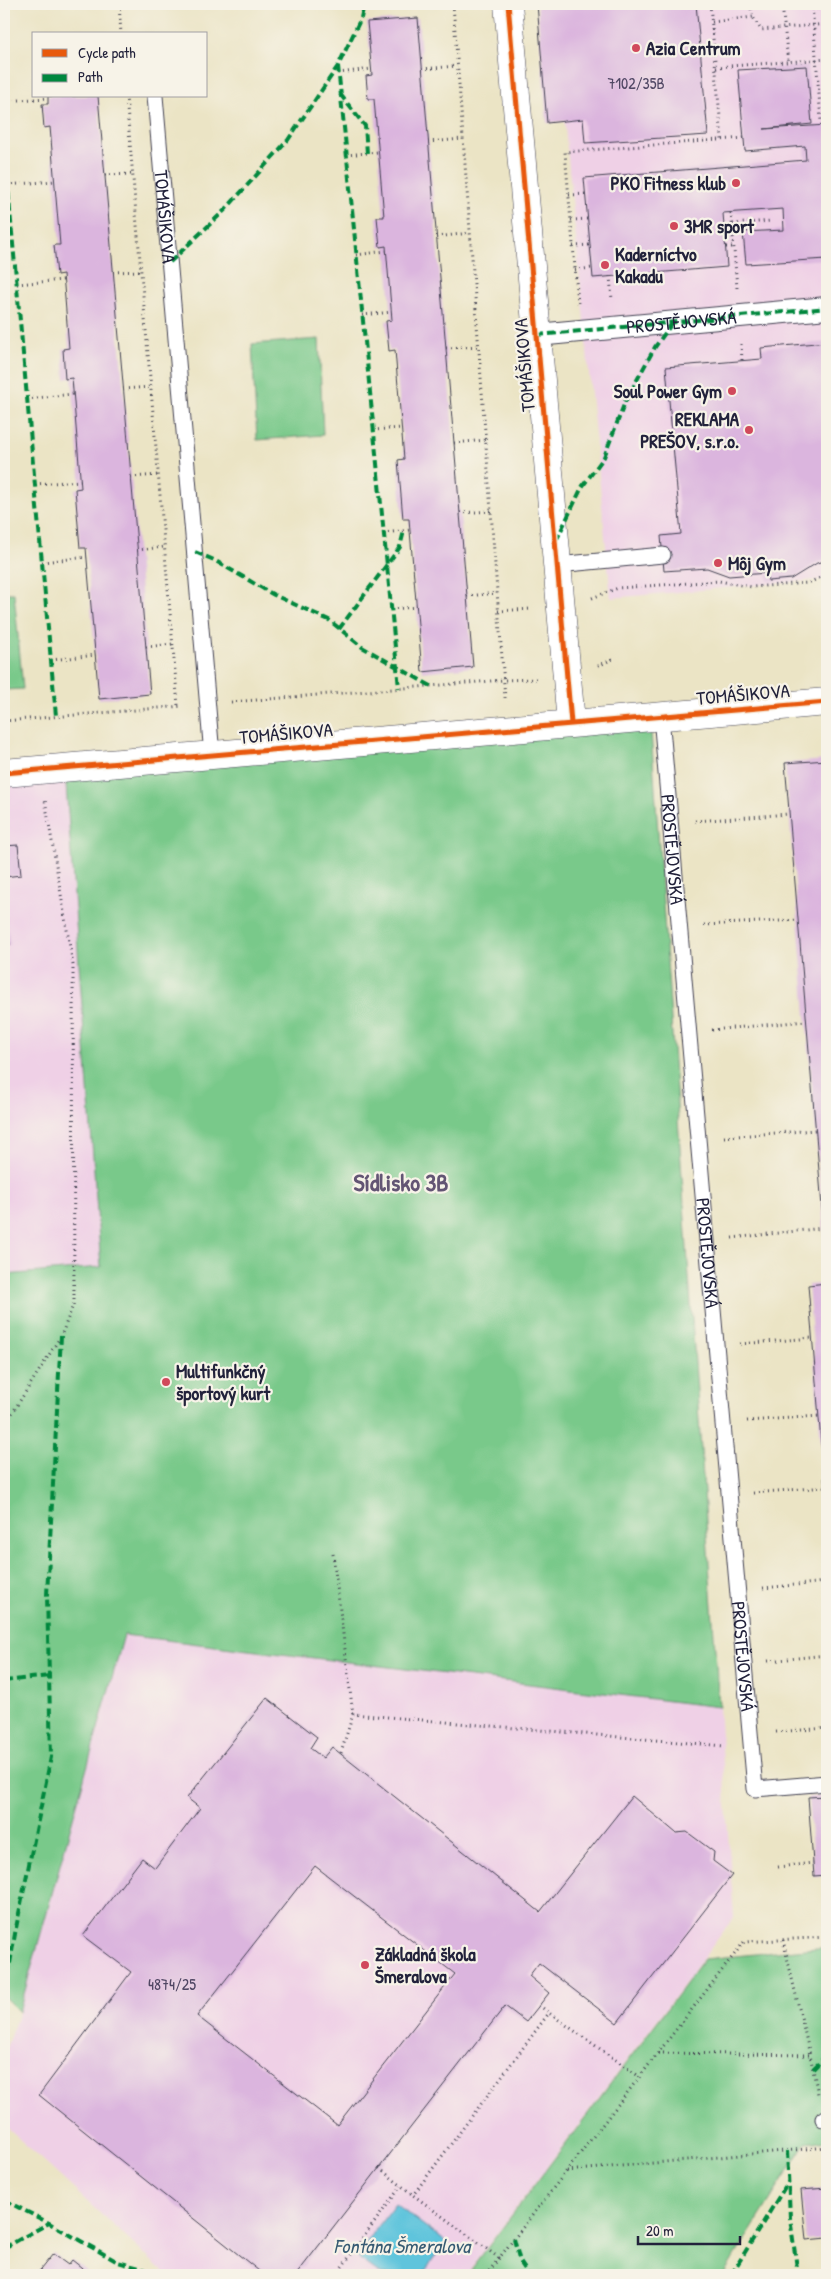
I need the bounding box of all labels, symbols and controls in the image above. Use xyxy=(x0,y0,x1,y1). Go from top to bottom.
legend xyxy=(32,32,208,98)
place label: Azia Centrum xyxy=(646,35,740,61)
text: Cycle path xyxy=(78,42,136,63)
marker: Azia Centrum xyxy=(630,42,642,54)
text: Path xyxy=(78,66,103,87)
house number: 7102/35B xyxy=(607,72,665,94)
street label: TOMÁŠIKOVA xyxy=(148,169,182,264)
place label: PKO Fitness klub xyxy=(611,170,726,196)
marker: PKO Fitness klub xyxy=(730,177,742,189)
place label: 3MR sport xyxy=(684,213,755,240)
marker: 3MR sport xyxy=(668,220,680,232)
place label: Kaderníctvo Kakadu xyxy=(615,241,697,289)
marker: Kaderníctvo Kakadu xyxy=(599,259,611,271)
street label: PROSTĚJOVSKÁ xyxy=(625,303,738,340)
street label: TOMÁŠIKOVA xyxy=(507,317,541,413)
place label: Soul Power Gym xyxy=(614,378,722,405)
marker: Soul Power Gym xyxy=(726,385,738,397)
place label: REKLAMA PREŠOV, s.r.o. xyxy=(640,406,740,454)
marker: REKLAMA PREŠOV, s.r.o. xyxy=(743,424,755,436)
place label: Môj Gym xyxy=(728,550,786,577)
marker: Môj Gym xyxy=(712,557,724,569)
street label: TOMÁŠIKOVA xyxy=(695,677,791,711)
street label: TOMÁŠIKOVA xyxy=(238,716,334,750)
street label: PROSTĚJOVSKÁ xyxy=(655,793,690,906)
district label: Sídlisko 3B xyxy=(354,1166,448,1198)
street label: PROSTĚJOVSKÁ xyxy=(690,1197,726,1309)
place label: Multifunkčný športový kurt xyxy=(176,1358,271,1407)
marker: Multifunkčný športový kurt xyxy=(160,1376,172,1388)
street label: PROSTĚJOVSKÁ xyxy=(726,1600,761,1713)
place label: Základná škola Šmeralova xyxy=(375,1941,476,1989)
marker: Základná škola Šmeralova xyxy=(359,1959,371,1971)
house number: 4874/25 xyxy=(148,1973,196,1995)
scale bar xyxy=(638,2214,741,2246)
text: 20 m xyxy=(646,2220,673,2241)
water label: Fontána Šmeralova xyxy=(334,2232,472,2259)

